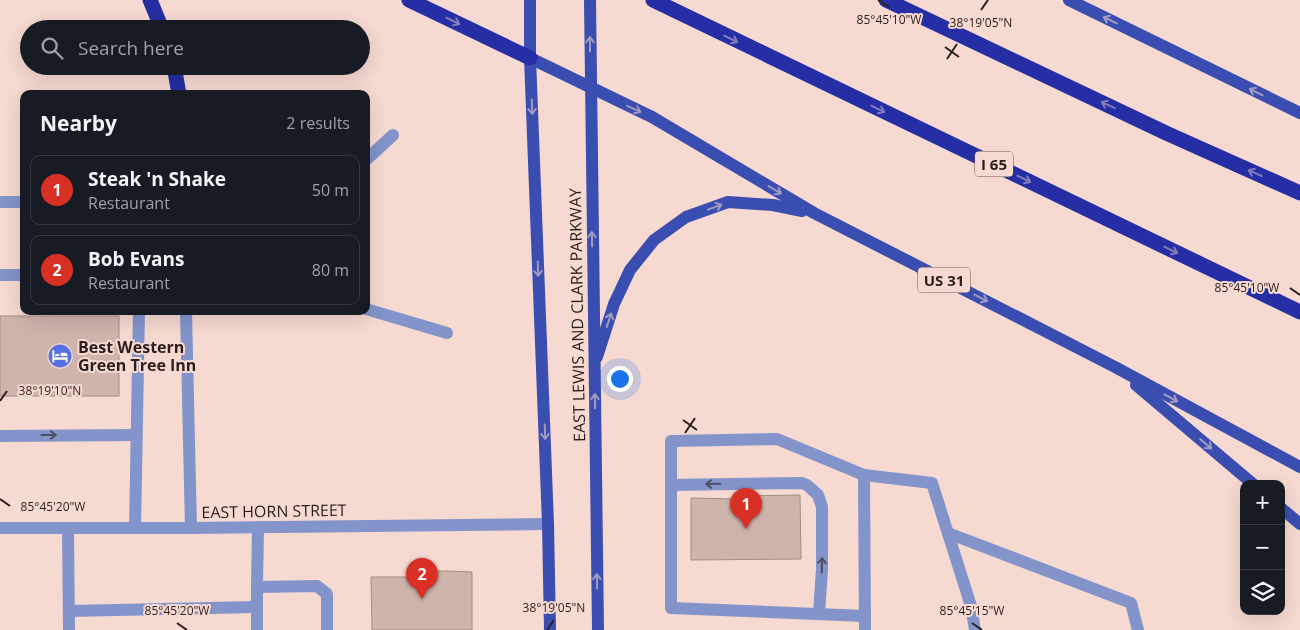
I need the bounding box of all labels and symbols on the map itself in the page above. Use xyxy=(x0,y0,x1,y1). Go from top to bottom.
text: 85°45'10"W xyxy=(857,11,921,28)
text: 38°19'05"N xyxy=(950,14,1012,31)
one-way arrow xyxy=(1103,15,1118,25)
one-way arrow xyxy=(445,17,460,26)
one-way arrow xyxy=(724,34,739,44)
one-way arrow xyxy=(585,36,595,52)
one-way arrow xyxy=(1249,87,1264,96)
one-way arrow xyxy=(527,98,537,115)
one-way arrow xyxy=(1101,100,1116,109)
one-way arrow xyxy=(626,105,641,114)
one-way arrow xyxy=(870,105,885,114)
road number: I 65 xyxy=(975,152,1013,176)
one-way arrow xyxy=(1248,167,1263,177)
one-way arrow xyxy=(1017,174,1032,184)
one-way arrow xyxy=(767,186,781,196)
street label: EAST LEWIS AND CLARK PARKWAY xyxy=(564,188,590,442)
one-way arrow xyxy=(707,202,722,211)
one-way arrow xyxy=(587,231,597,248)
one-way arrow xyxy=(1163,245,1178,255)
one-way arrow xyxy=(534,261,543,277)
road number: US 31 xyxy=(918,268,970,292)
text: 85°45'10"W xyxy=(1215,279,1279,296)
one-way arrow xyxy=(973,293,988,303)
one-way arrow xyxy=(605,312,614,328)
place label: Best Western Green Tree Inn xyxy=(78,336,196,376)
hotel icon: Best Western Green Tree Inn xyxy=(47,343,73,369)
your location xyxy=(607,366,633,392)
text: 38°19'10"N xyxy=(19,382,81,399)
one-way arrow xyxy=(1164,393,1178,403)
one-way arrow xyxy=(590,394,599,410)
one-way arrow xyxy=(540,423,549,439)
one-way arrow xyxy=(40,430,56,440)
one-way arrow xyxy=(1199,438,1212,449)
one-way arrow xyxy=(706,480,722,489)
pin: 1 xyxy=(730,488,762,529)
text: 85°45'20"W xyxy=(21,498,85,515)
street label: EAST HORN STREET xyxy=(201,499,347,523)
pin: 2 xyxy=(406,558,438,599)
one-way arrow xyxy=(817,558,827,574)
one-way arrow xyxy=(592,574,602,590)
text: 38°19'05"N xyxy=(523,599,585,616)
text: 85°45'20"W xyxy=(145,602,209,619)
text: 85°45'15"W xyxy=(940,602,1004,619)

